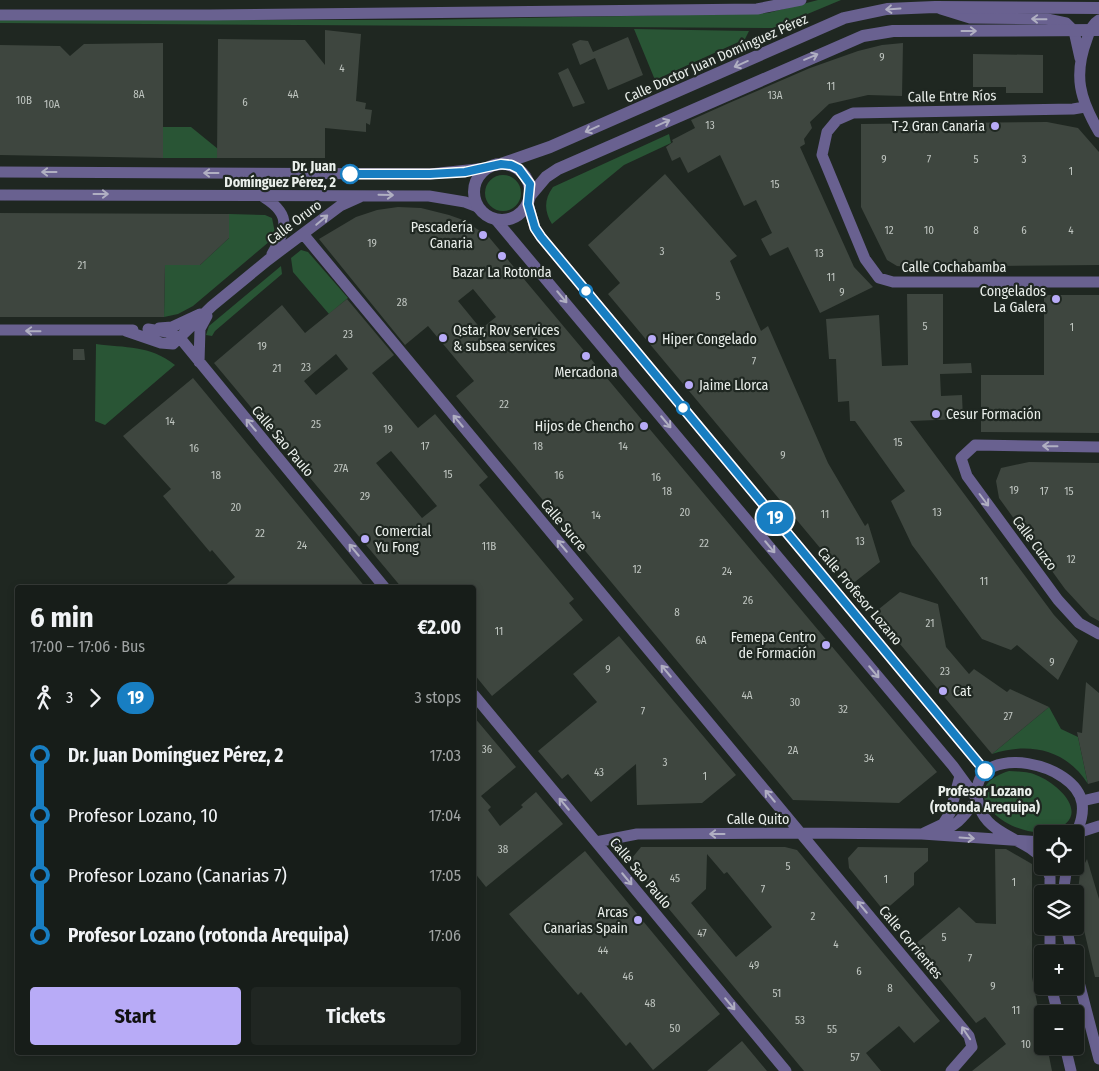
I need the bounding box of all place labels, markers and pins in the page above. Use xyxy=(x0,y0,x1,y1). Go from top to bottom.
place label: T-2 Gran Canaria xyxy=(892,118,985,135)
marker: T-2 Gran Canaria xyxy=(989,120,1001,132)
place label: Dr. Juan Domínguez Pérez, 2 xyxy=(224,158,337,191)
marker: Dr. Juan Domínguez Pérez, 2 xyxy=(340,164,360,184)
place label: Pescadería Canaria xyxy=(411,219,473,252)
marker: Pescadería Canaria xyxy=(477,229,489,241)
marker: Bazar La Rotonda xyxy=(496,250,508,262)
place label: Bazar La Rotonda xyxy=(452,264,552,281)
place label: Congelados La Galera xyxy=(980,283,1046,316)
unlabelled marker xyxy=(579,284,593,298)
marker: Congelados La Galera xyxy=(1050,293,1062,305)
place label: Qstar, Rov services & subsea services xyxy=(453,322,560,355)
place label: Hiper Congelado xyxy=(662,331,757,348)
marker: Qstar, Rov services & subsea services xyxy=(437,332,449,344)
marker: Hiper Congelado xyxy=(646,333,658,345)
marker: Mercadona xyxy=(580,350,592,362)
place label: Mercadona xyxy=(554,364,618,381)
place label: Jaime Llorca xyxy=(699,377,769,394)
marker: Jaime Llorca xyxy=(683,379,695,391)
unlabelled marker xyxy=(676,401,690,415)
place label: Cesur Formación xyxy=(946,406,1041,423)
marker: Cesur Formación xyxy=(930,408,942,420)
place label: Hijos de Chencho xyxy=(535,418,634,435)
marker: Hijos de Chencho xyxy=(638,420,650,432)
place label: Comercial Yu Fong xyxy=(375,523,432,556)
marker: Comercial Yu Fong xyxy=(359,533,371,545)
place label: Femepa Centro de Formación xyxy=(731,629,816,662)
marker: Femepa Centro de Formación xyxy=(820,639,832,651)
place label: Cat xyxy=(953,683,972,700)
marker: Cat xyxy=(937,685,949,697)
marker: Profesor Lozano (rotonda Arequipa) xyxy=(975,761,995,781)
place label: Profesor Lozano (rotonda Arequipa) xyxy=(930,783,1040,816)
place label: Arcas Canarias Spain xyxy=(543,904,628,937)
marker: Arcas Canarias Spain xyxy=(632,914,644,926)

